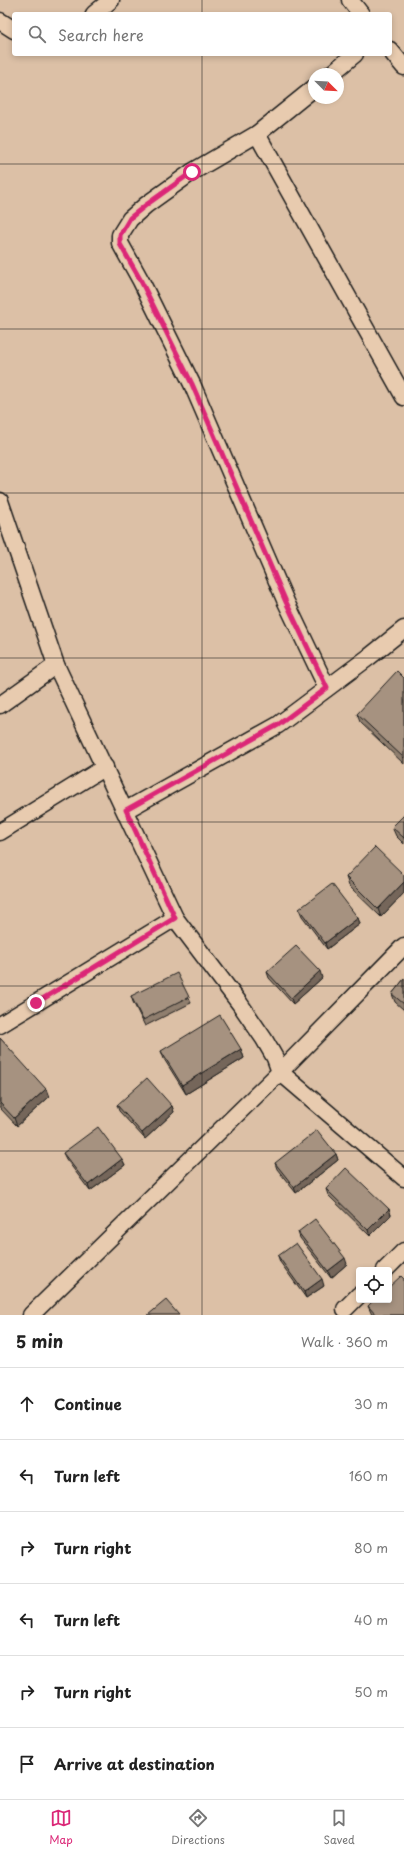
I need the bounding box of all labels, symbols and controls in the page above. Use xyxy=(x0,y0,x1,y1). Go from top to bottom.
search box xyxy=(12,12,392,56)
icon: search xyxy=(26,23,48,45)
text: Search here xyxy=(58,23,144,46)
north arrow xyxy=(308,68,344,104)
route start xyxy=(183,163,201,181)
route end xyxy=(27,994,45,1012)
map controls xyxy=(356,1267,392,1303)
button: locate xyxy=(356,1267,392,1303)
text: 5 min xyxy=(16,1328,63,1354)
text: Walk · 360 m xyxy=(301,1332,388,1351)
text: Continue xyxy=(54,1392,122,1415)
icon: ahead xyxy=(16,1393,38,1415)
text: 30 m xyxy=(354,1394,388,1413)
text: Turn left xyxy=(54,1464,120,1487)
icon: left xyxy=(16,1465,38,1487)
text: 160 m xyxy=(349,1466,388,1485)
text: Turn right xyxy=(54,1536,131,1559)
icon: right xyxy=(16,1537,38,1559)
text: 80 m xyxy=(354,1538,388,1557)
text: Turn left xyxy=(54,1608,120,1631)
icon: left xyxy=(16,1609,38,1631)
text: 40 m xyxy=(354,1610,388,1629)
text: Turn right xyxy=(54,1680,131,1703)
icon: right xyxy=(16,1681,38,1703)
text: 50 m xyxy=(354,1682,388,1701)
text: Arrive at destination xyxy=(54,1752,215,1775)
icon: arrive xyxy=(16,1753,38,1775)
tab: Map xyxy=(49,1807,73,1848)
tab: Directions xyxy=(171,1807,225,1848)
tab: Saved xyxy=(323,1807,355,1848)

